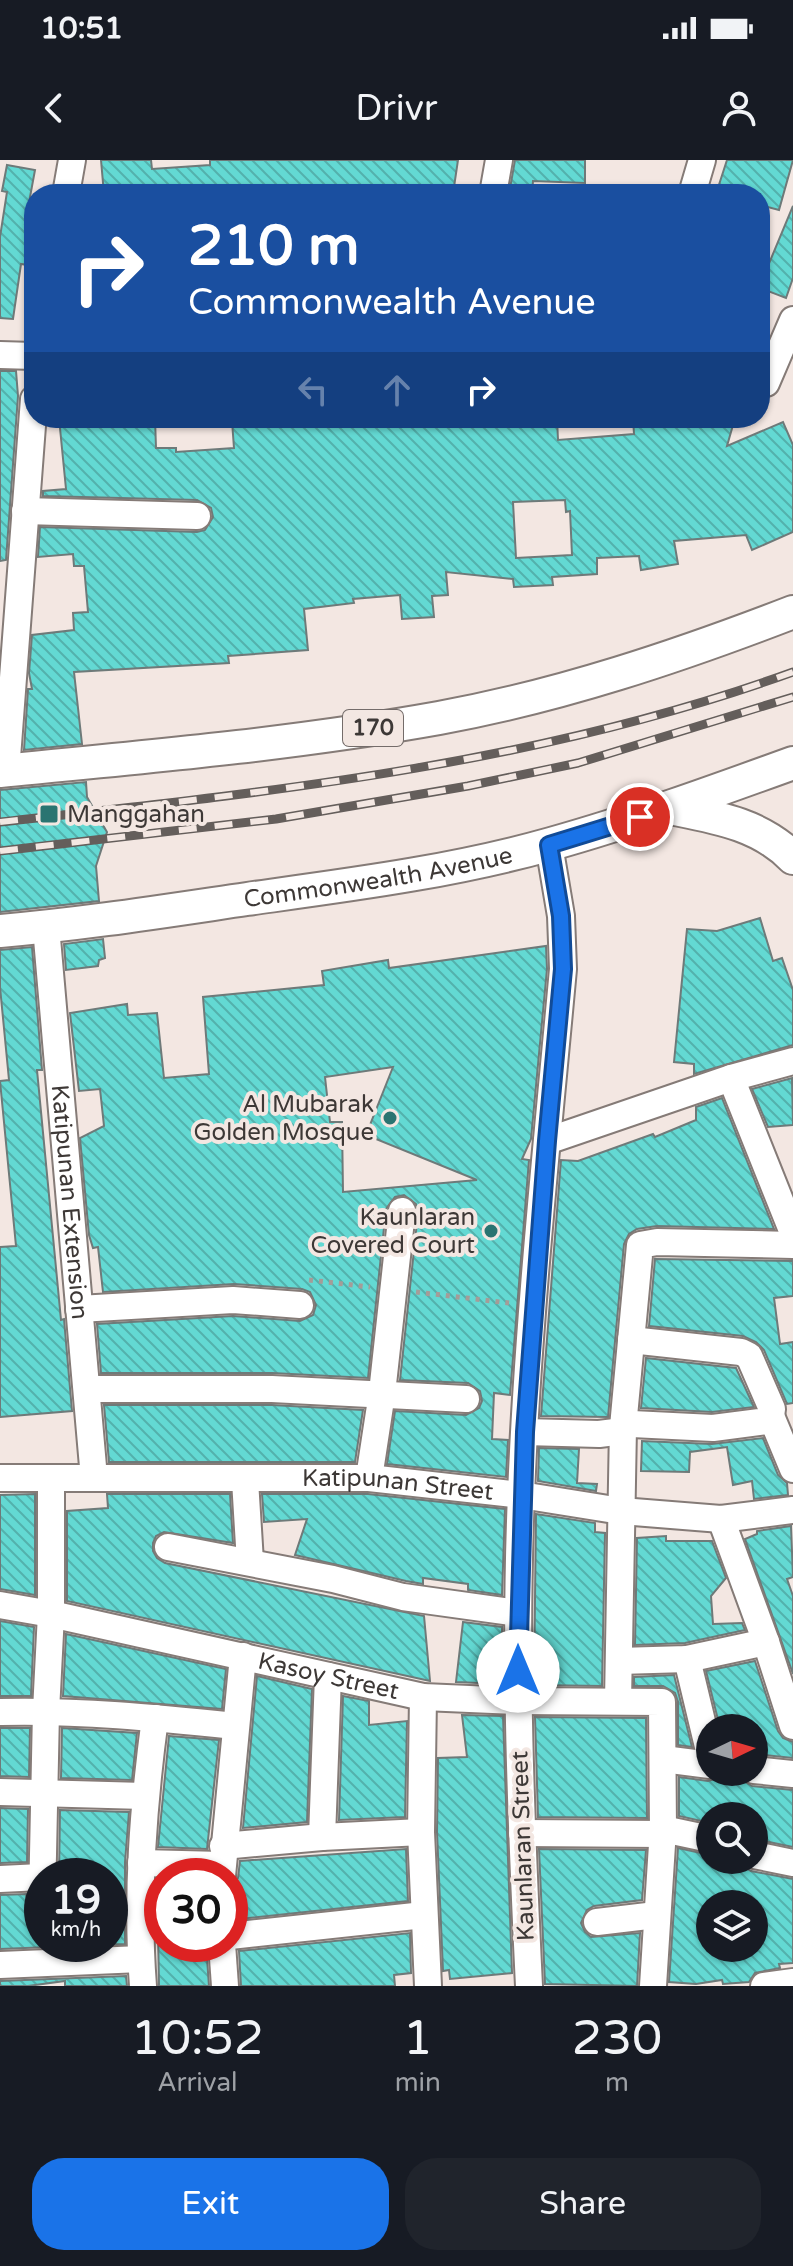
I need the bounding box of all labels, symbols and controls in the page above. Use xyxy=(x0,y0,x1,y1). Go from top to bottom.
text: 10:51 xyxy=(40,10,123,47)
icon: back xyxy=(32,86,76,130)
icon: person xyxy=(717,86,761,130)
text: Drivr xyxy=(355,87,438,130)
text: 210 m xyxy=(188,213,359,280)
icon: right xyxy=(56,216,160,320)
text: Commonwealth Avenue xyxy=(188,281,596,324)
icon: left xyxy=(291,368,335,412)
icon: ahead xyxy=(375,368,419,412)
icon: right xyxy=(459,368,503,412)
road number: 170 xyxy=(343,710,403,746)
pin xyxy=(606,783,674,851)
icon: arrive xyxy=(618,795,662,839)
place label: Manggahan xyxy=(67,800,205,829)
marker: Manggahan xyxy=(38,803,60,825)
street label: Commonwealth Avenue xyxy=(242,840,515,914)
street label: Katipunan Extension xyxy=(45,1083,95,1321)
place label: Al Mubarak Golden Mosque xyxy=(193,1090,374,1147)
marker: Al Mubarak Golden Mosque xyxy=(381,1109,399,1127)
place label: Kaunlaran Covered Court xyxy=(310,1203,475,1260)
marker: Kaunlaran Covered Court xyxy=(482,1222,500,1240)
street label: Katipunan Street xyxy=(302,1464,495,1506)
position arrow xyxy=(476,1629,560,1713)
street label: Kasoy Street xyxy=(255,1646,402,1706)
north arrow xyxy=(696,1714,768,1786)
map controls xyxy=(696,1714,768,1962)
street label: Kaunlaran Street xyxy=(505,1750,541,1942)
button: search xyxy=(696,1802,768,1874)
speed limit sign: 30 xyxy=(144,1858,248,1962)
text: 19 xyxy=(51,1876,101,1924)
button: layers xyxy=(696,1890,768,1962)
text: km/h xyxy=(51,1918,101,1942)
text: 10:52 xyxy=(131,2010,264,2068)
text: 1 xyxy=(403,2010,433,2068)
text: 230 xyxy=(572,2010,662,2068)
text: Arrival xyxy=(157,2067,238,2098)
text: min xyxy=(395,2067,441,2098)
text: m xyxy=(605,2067,629,2098)
button: Exit xyxy=(32,2158,389,2250)
button: Share xyxy=(405,2158,761,2250)

